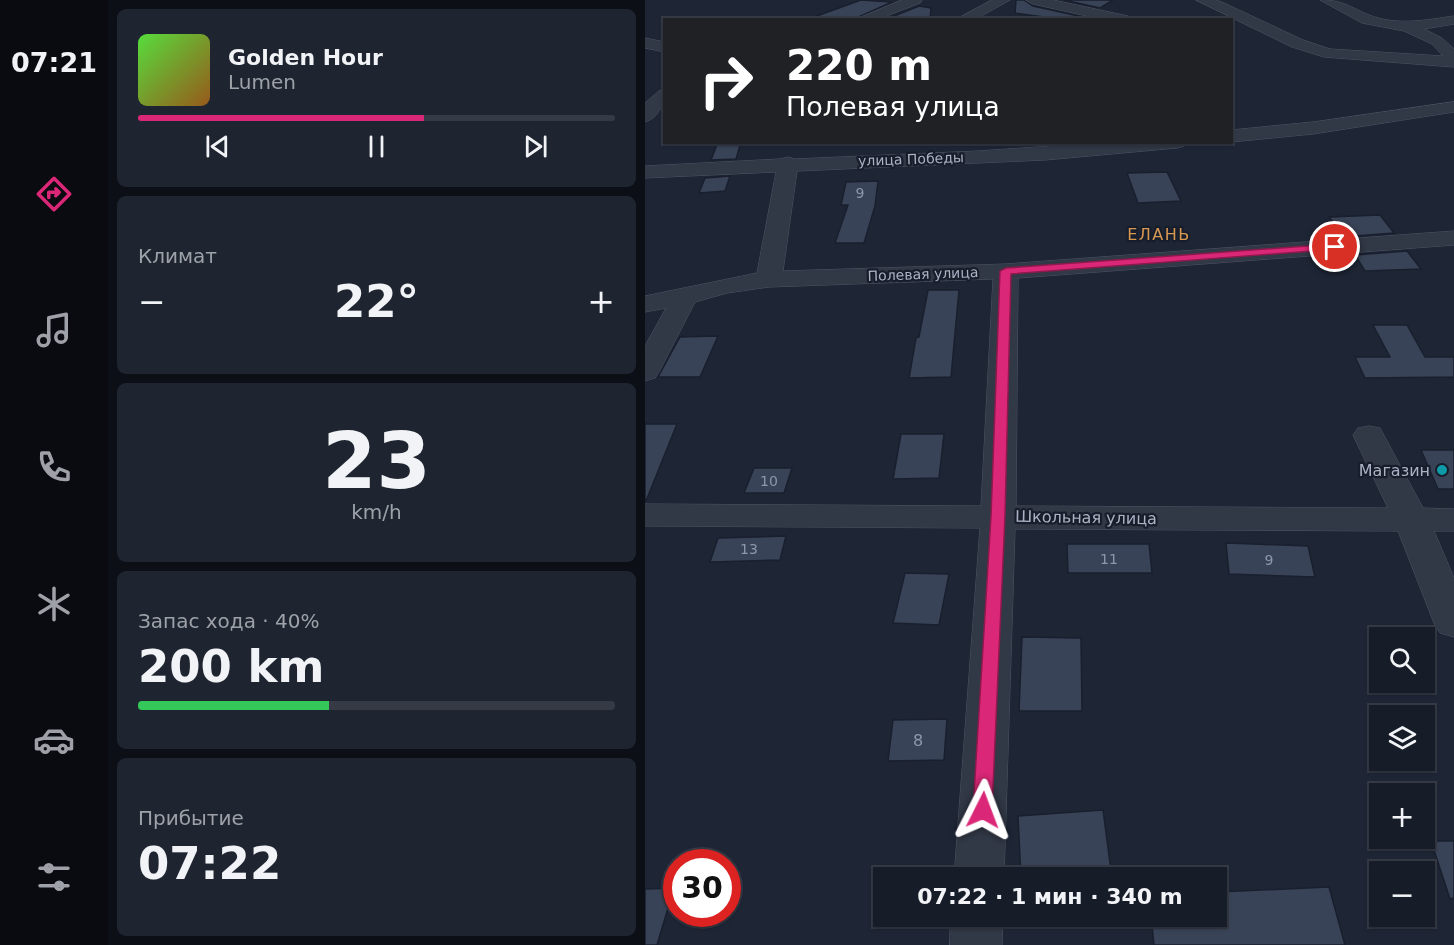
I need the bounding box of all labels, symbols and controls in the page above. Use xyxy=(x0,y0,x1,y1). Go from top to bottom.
text: 220 m xyxy=(786,41,932,90)
icon: right xyxy=(687,42,765,120)
text: Golden Hour xyxy=(228,45,383,70)
text: 07:21 xyxy=(11,47,97,78)
text: Lumen xyxy=(228,70,296,94)
text: Полевая улица xyxy=(786,91,1000,122)
icon: previous xyxy=(201,130,234,163)
icon: pause xyxy=(360,130,393,163)
icon: next xyxy=(519,130,552,163)
street label: улица Победы xyxy=(858,149,964,169)
icon: directions xyxy=(33,173,75,215)
house number: 9 xyxy=(856,185,864,201)
pin xyxy=(1309,221,1360,272)
district label: ЕЛАНЬ xyxy=(1127,225,1191,244)
icon: arrive xyxy=(1318,230,1351,263)
text: Климат xyxy=(138,244,217,268)
street label: Полевая улица xyxy=(867,264,979,284)
text: 22° xyxy=(334,275,419,328)
text: − xyxy=(138,282,166,321)
text: + xyxy=(587,282,615,321)
icon: music xyxy=(33,309,75,351)
text: 23 xyxy=(322,416,431,506)
icon: phone xyxy=(33,446,75,488)
place label: Магазин xyxy=(1359,461,1430,480)
marker: Магазин xyxy=(1435,463,1449,477)
house number: 10 xyxy=(760,473,778,489)
text: km/h xyxy=(351,500,402,524)
street label: Школьная улица xyxy=(1015,507,1157,528)
house number: 13 xyxy=(740,541,758,557)
house number: 11 xyxy=(1100,551,1118,567)
house number: 9 xyxy=(1265,552,1273,568)
icon: climate xyxy=(33,583,75,625)
text: Запас хода · 40% xyxy=(138,609,319,633)
map controls xyxy=(1369,627,1435,927)
button: search xyxy=(1369,627,1435,693)
text: 200 km xyxy=(138,640,324,693)
button: layers xyxy=(1369,705,1435,771)
icon: car xyxy=(33,719,75,761)
house number: 8 xyxy=(913,731,923,750)
position arrow xyxy=(951,778,1015,842)
button: + xyxy=(1369,783,1435,849)
text: Прибытие xyxy=(138,806,244,830)
text: 07:22 xyxy=(138,837,281,890)
speed limit sign: 30 xyxy=(663,849,741,927)
icon: filters xyxy=(33,856,75,898)
button: − xyxy=(1369,861,1435,927)
text: 07:22 · 1 мин · 340 m xyxy=(917,884,1183,909)

